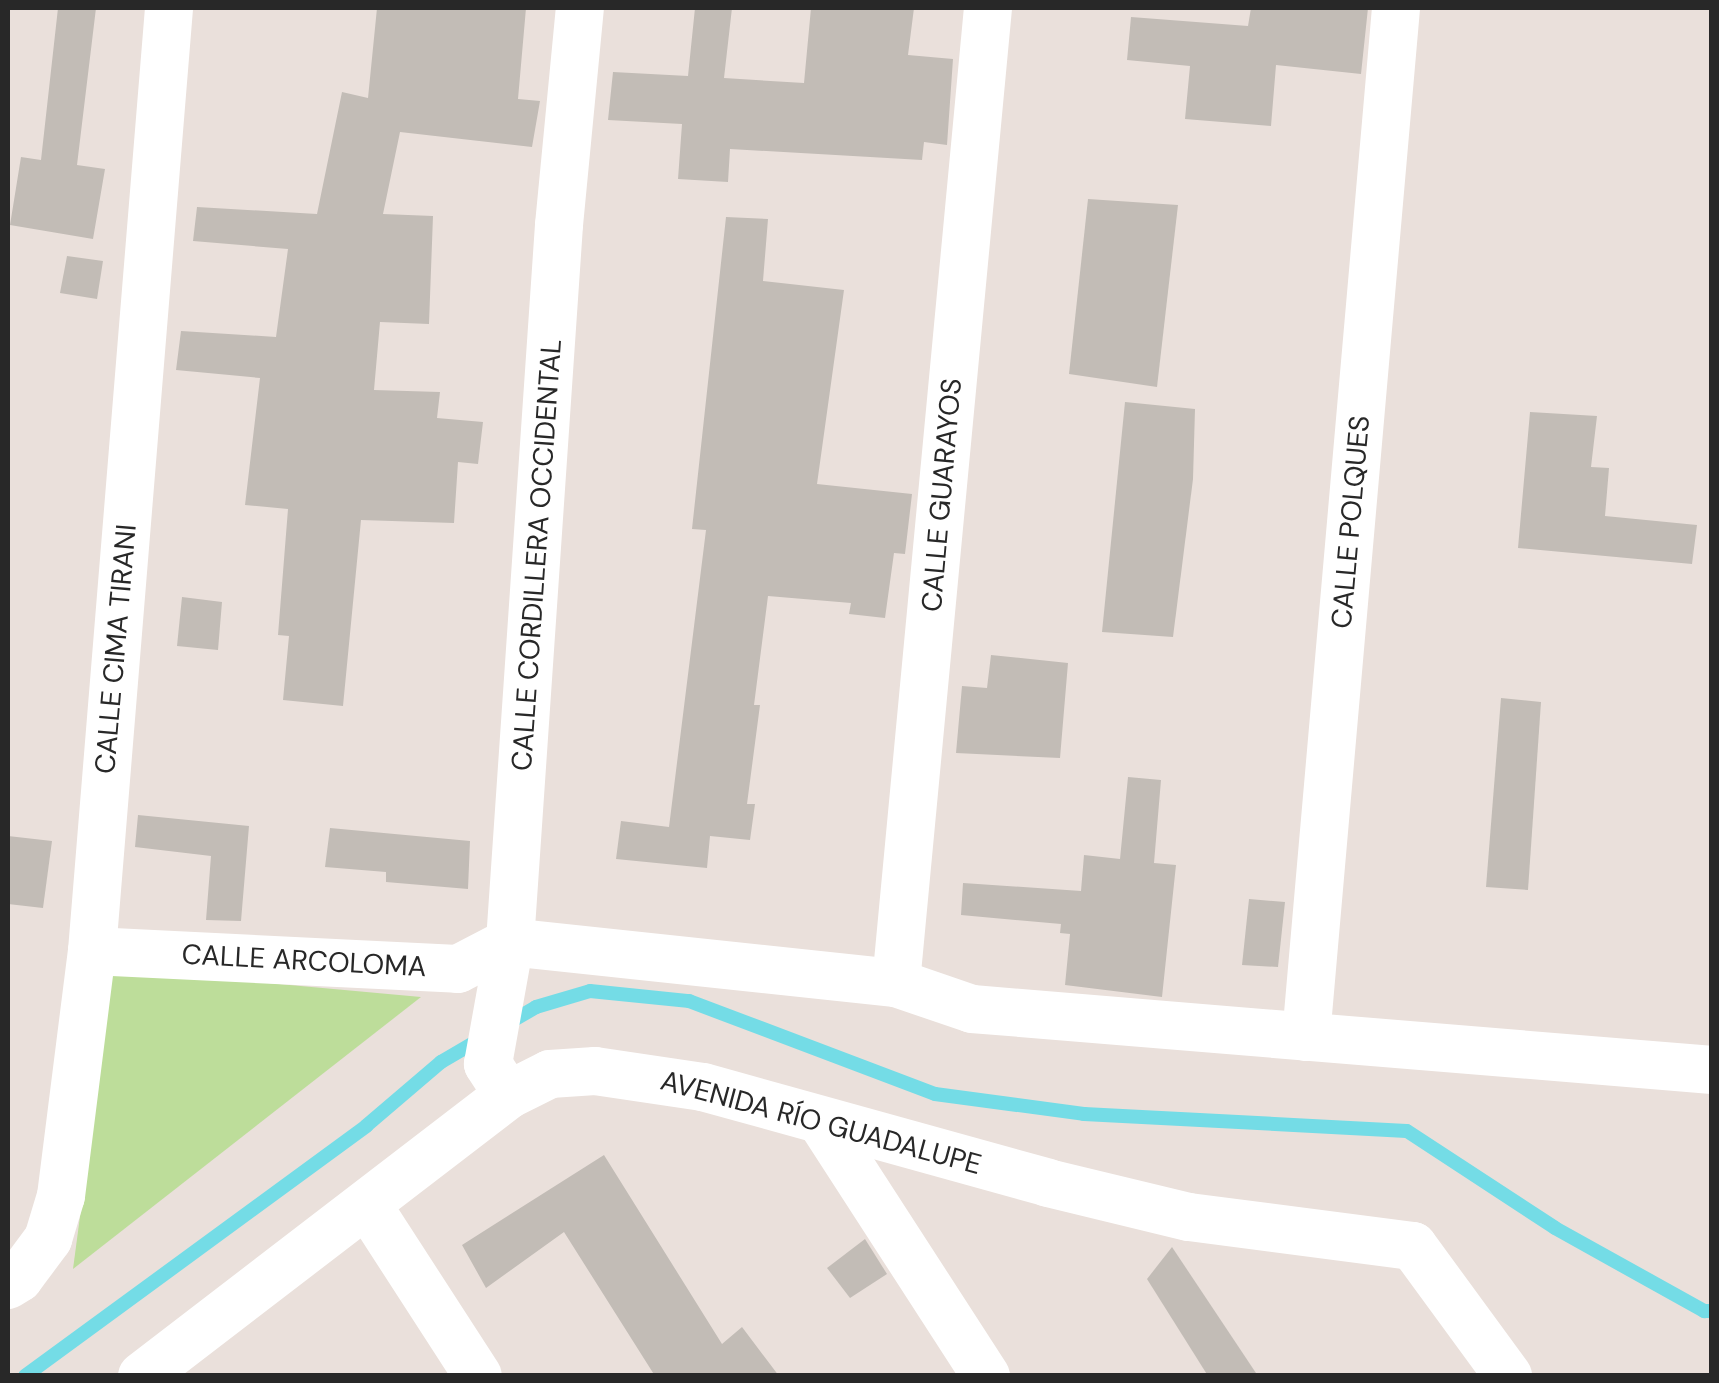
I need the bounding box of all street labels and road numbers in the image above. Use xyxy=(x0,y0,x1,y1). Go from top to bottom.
street label: CALLE CORDILLERA OCCIDENTAL xyxy=(505,338,569,772)
street label: CALLE GUARAYOS xyxy=(915,377,969,613)
street label: CALLE POLQUES xyxy=(1325,414,1377,630)
street label: CALLE CIMA TIRANI xyxy=(88,523,144,775)
street label: CALLE ARCOLOMA xyxy=(181,938,427,984)
street label: AVENIDA RÍO GUADALUPE xyxy=(657,1064,985,1182)

